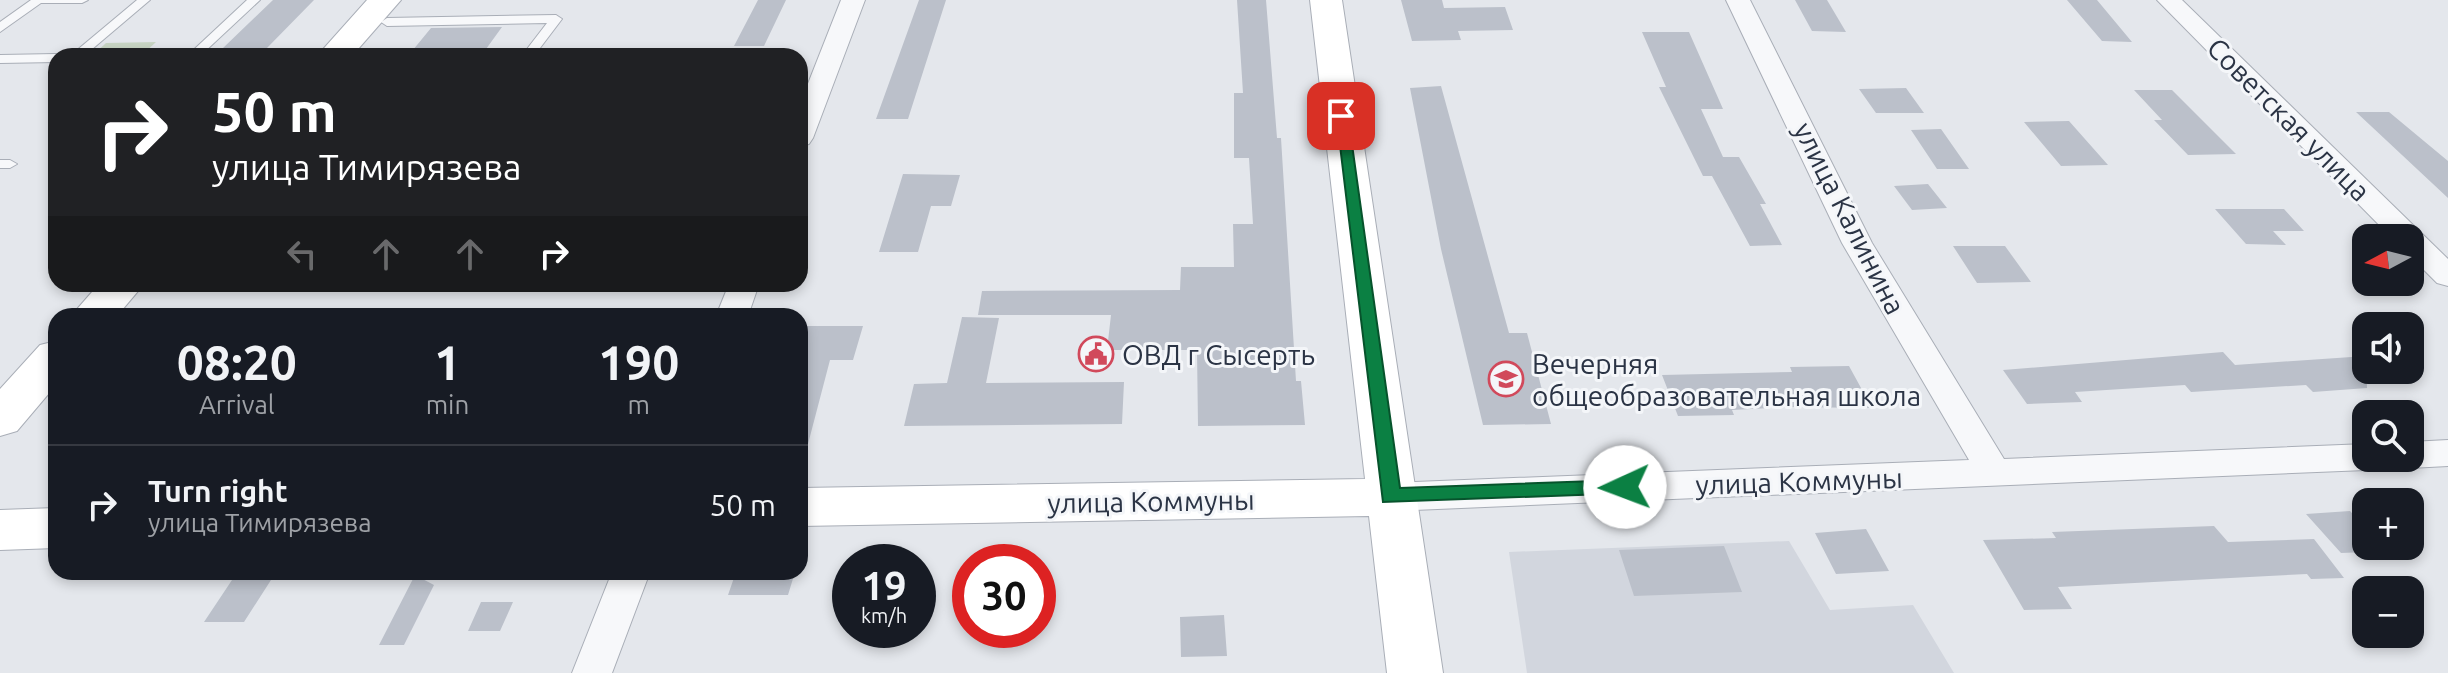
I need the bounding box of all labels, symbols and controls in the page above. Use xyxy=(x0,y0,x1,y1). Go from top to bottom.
street label: Советская улица xyxy=(2201,31,2377,207)
icon: right xyxy=(80,80,184,184)
text: 50 m xyxy=(212,80,337,143)
pin xyxy=(1307,82,1375,150)
icon: arrive xyxy=(1319,94,1363,138)
street label: улица Калинина xyxy=(1788,117,1912,319)
text: улица Тимирязева xyxy=(212,146,522,187)
north arrow xyxy=(2352,224,2424,296)
map controls xyxy=(2352,224,2424,648)
icon: left xyxy=(280,232,324,276)
icon: ahead xyxy=(364,232,408,276)
icon: ahead xyxy=(448,232,492,276)
icon: right xyxy=(532,232,576,276)
button: sound xyxy=(2352,312,2424,384)
text: 08:20 xyxy=(177,335,297,389)
text: 1 xyxy=(434,335,461,389)
text: 190 xyxy=(598,335,679,389)
public building icon: ОВД г Сысерть xyxy=(1077,335,1115,373)
place label: ОВД г Сысерть xyxy=(1122,339,1315,370)
place label: Вечерняя общеобразовательная школа xyxy=(1532,348,1921,411)
school or university icon: Вечерняя общеобразовательная школа xyxy=(1487,360,1525,398)
text: Arrival xyxy=(199,390,275,419)
text: min xyxy=(426,390,469,419)
text: m xyxy=(627,390,650,419)
button: search xyxy=(2352,400,2424,472)
position arrow xyxy=(1583,445,1667,529)
street label: улица Коммуны xyxy=(1695,462,1903,500)
text: Turn right xyxy=(148,474,288,508)
icon: right xyxy=(80,483,124,527)
street label: улица Коммуны xyxy=(1047,484,1255,518)
text: 50 m xyxy=(709,488,776,522)
button: + xyxy=(2352,488,2424,560)
text: улица Тимирязева xyxy=(148,508,372,537)
speed limit sign: 30 xyxy=(952,544,1056,648)
text: 19 xyxy=(861,563,907,608)
button: − xyxy=(2352,576,2424,648)
text: km/h xyxy=(861,604,907,627)

